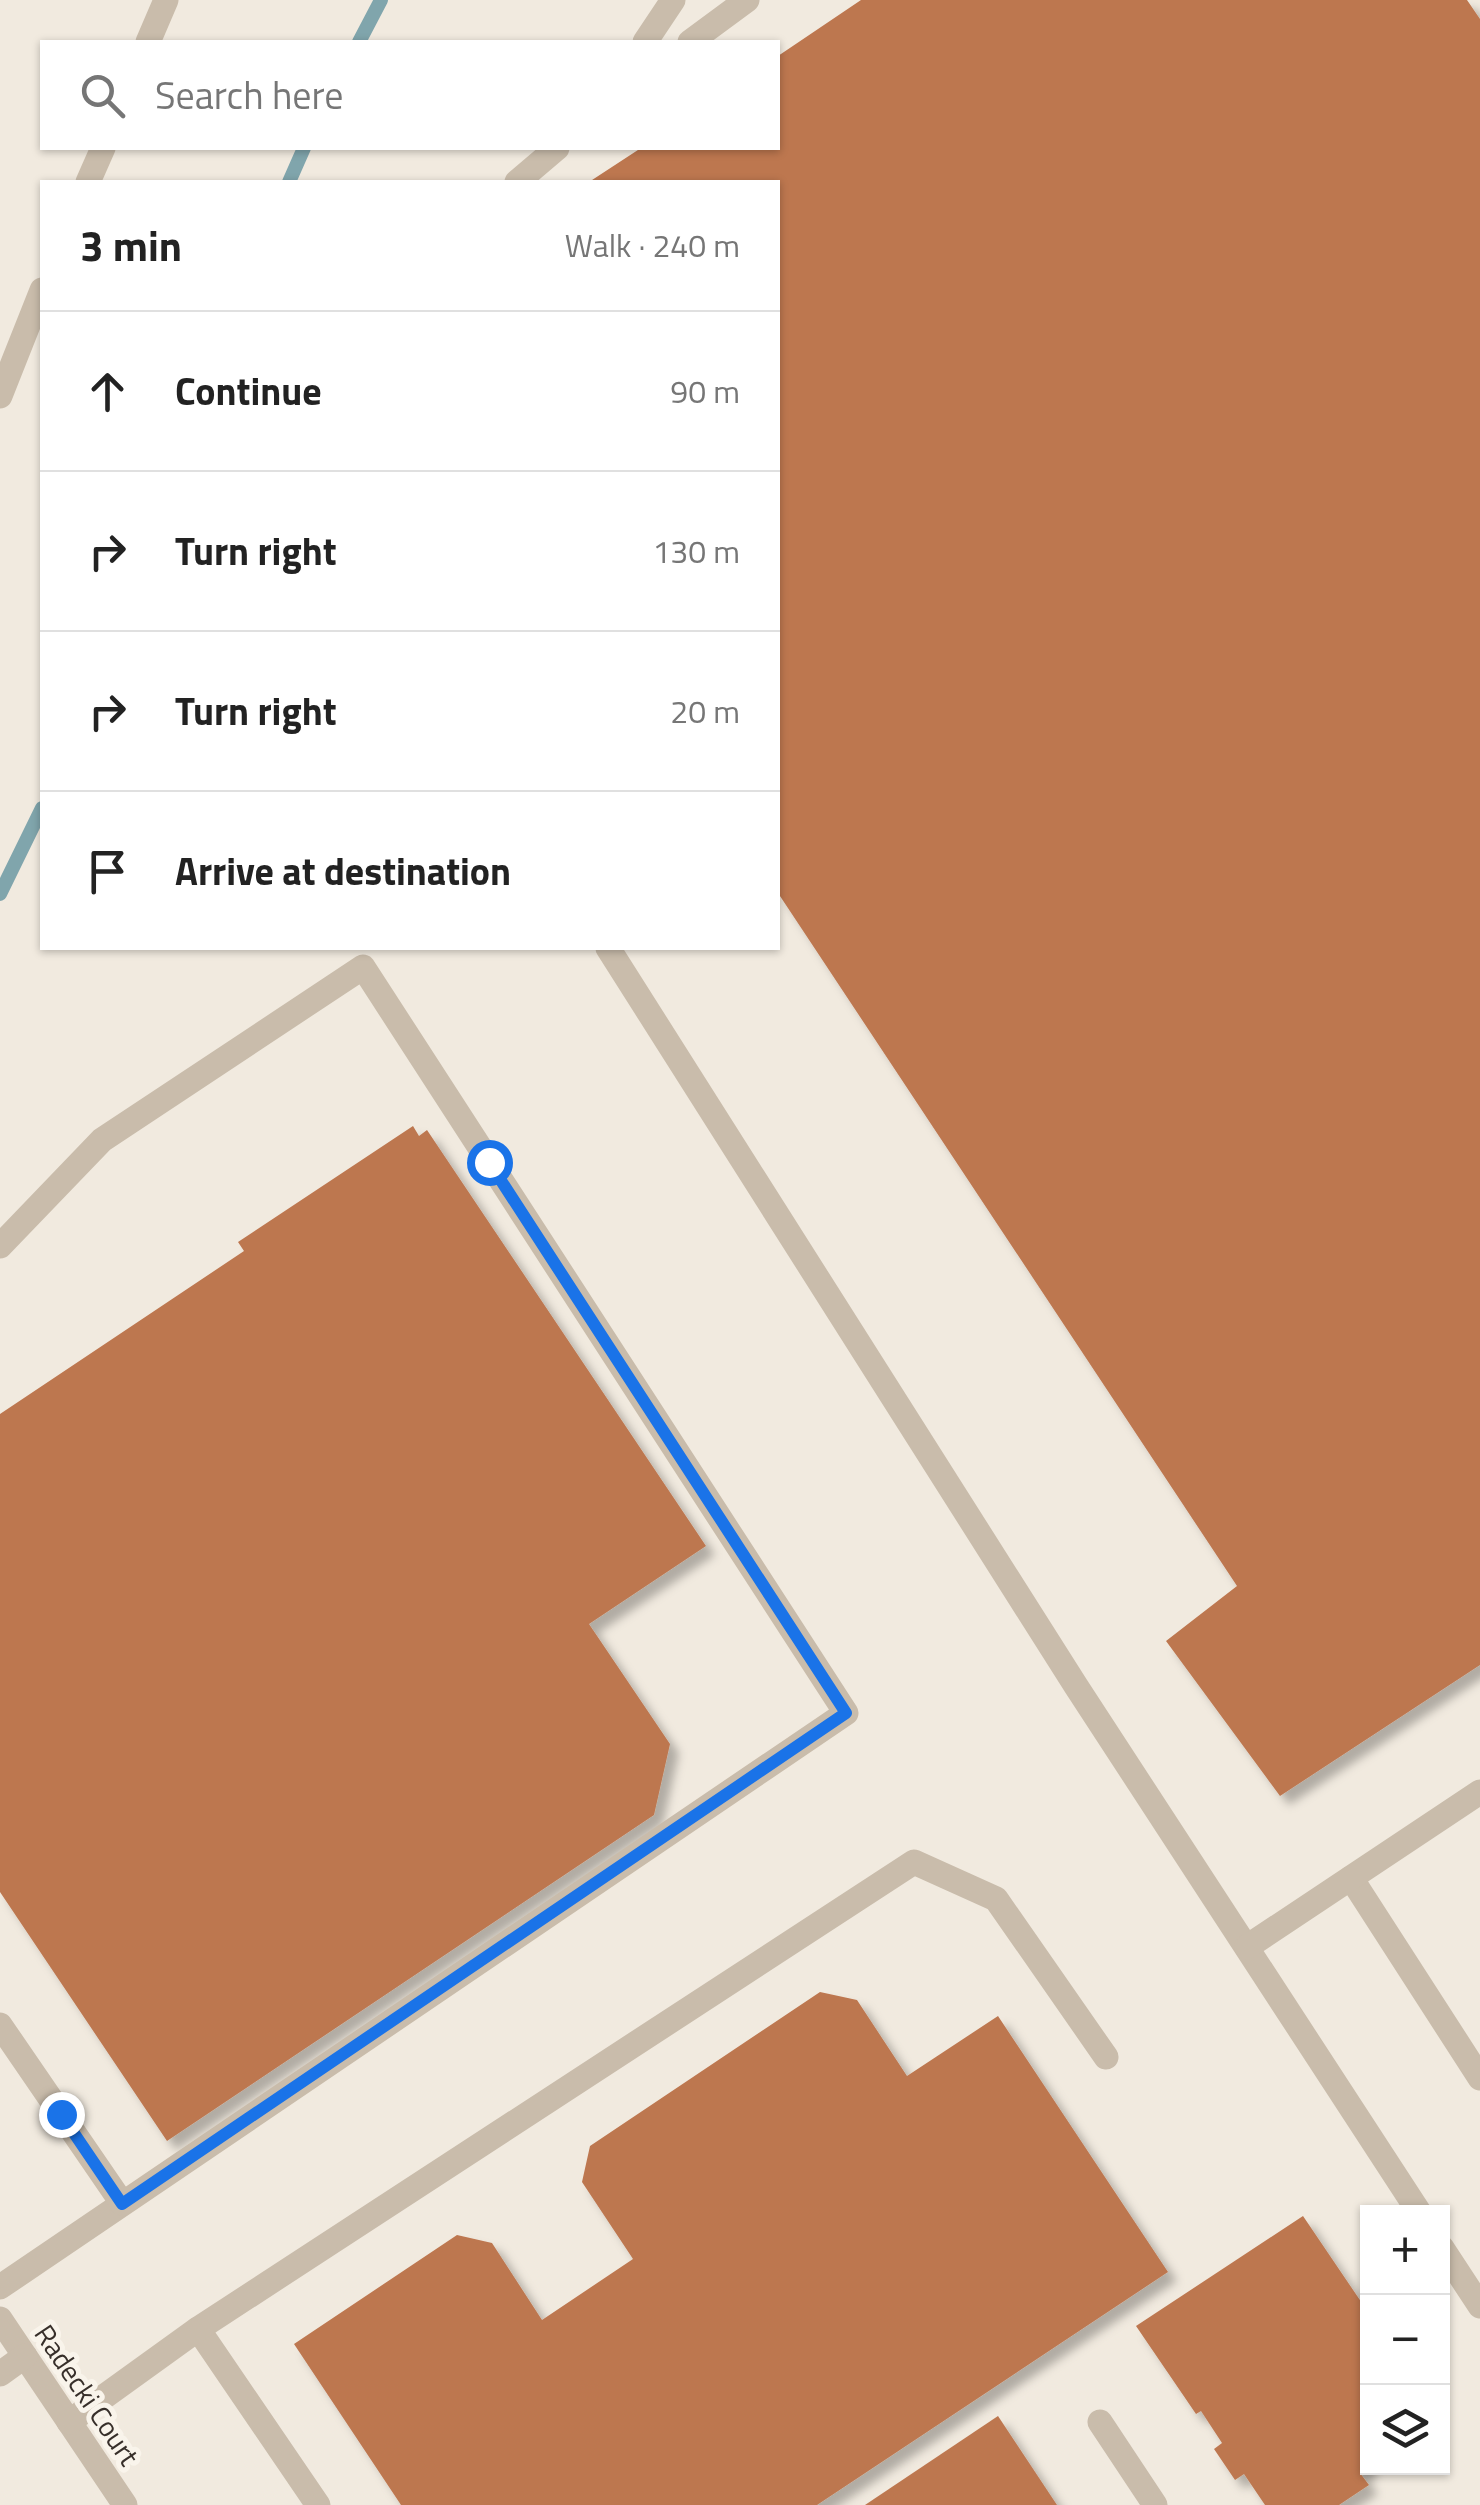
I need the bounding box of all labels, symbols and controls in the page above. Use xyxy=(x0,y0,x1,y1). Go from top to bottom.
search box xyxy=(40,40,780,150)
text: Search here xyxy=(155,66,343,124)
icon: search xyxy=(75,68,130,123)
text: 3 min xyxy=(80,213,182,277)
text: Walk · 240 m xyxy=(565,221,740,269)
text: Continue xyxy=(175,362,322,420)
icon: ahead xyxy=(80,364,135,419)
text: 90 m xyxy=(670,367,740,415)
text: Turn right xyxy=(175,522,337,580)
icon: right xyxy=(80,524,135,579)
text: 130 m xyxy=(652,527,740,575)
text: Turn right xyxy=(175,682,337,740)
icon: right xyxy=(80,684,135,739)
text: 20 m xyxy=(670,687,740,735)
text: Arrive at destination xyxy=(175,842,511,900)
icon: arrive xyxy=(80,844,135,899)
route start xyxy=(467,1140,513,1186)
route end xyxy=(39,2092,85,2138)
map controls xyxy=(1360,2205,1450,2475)
button: + xyxy=(1360,2205,1450,2295)
button: − xyxy=(1360,2295,1450,2385)
street label: Radecki Court xyxy=(24,2315,151,2474)
button: layers xyxy=(1360,2385,1450,2475)

